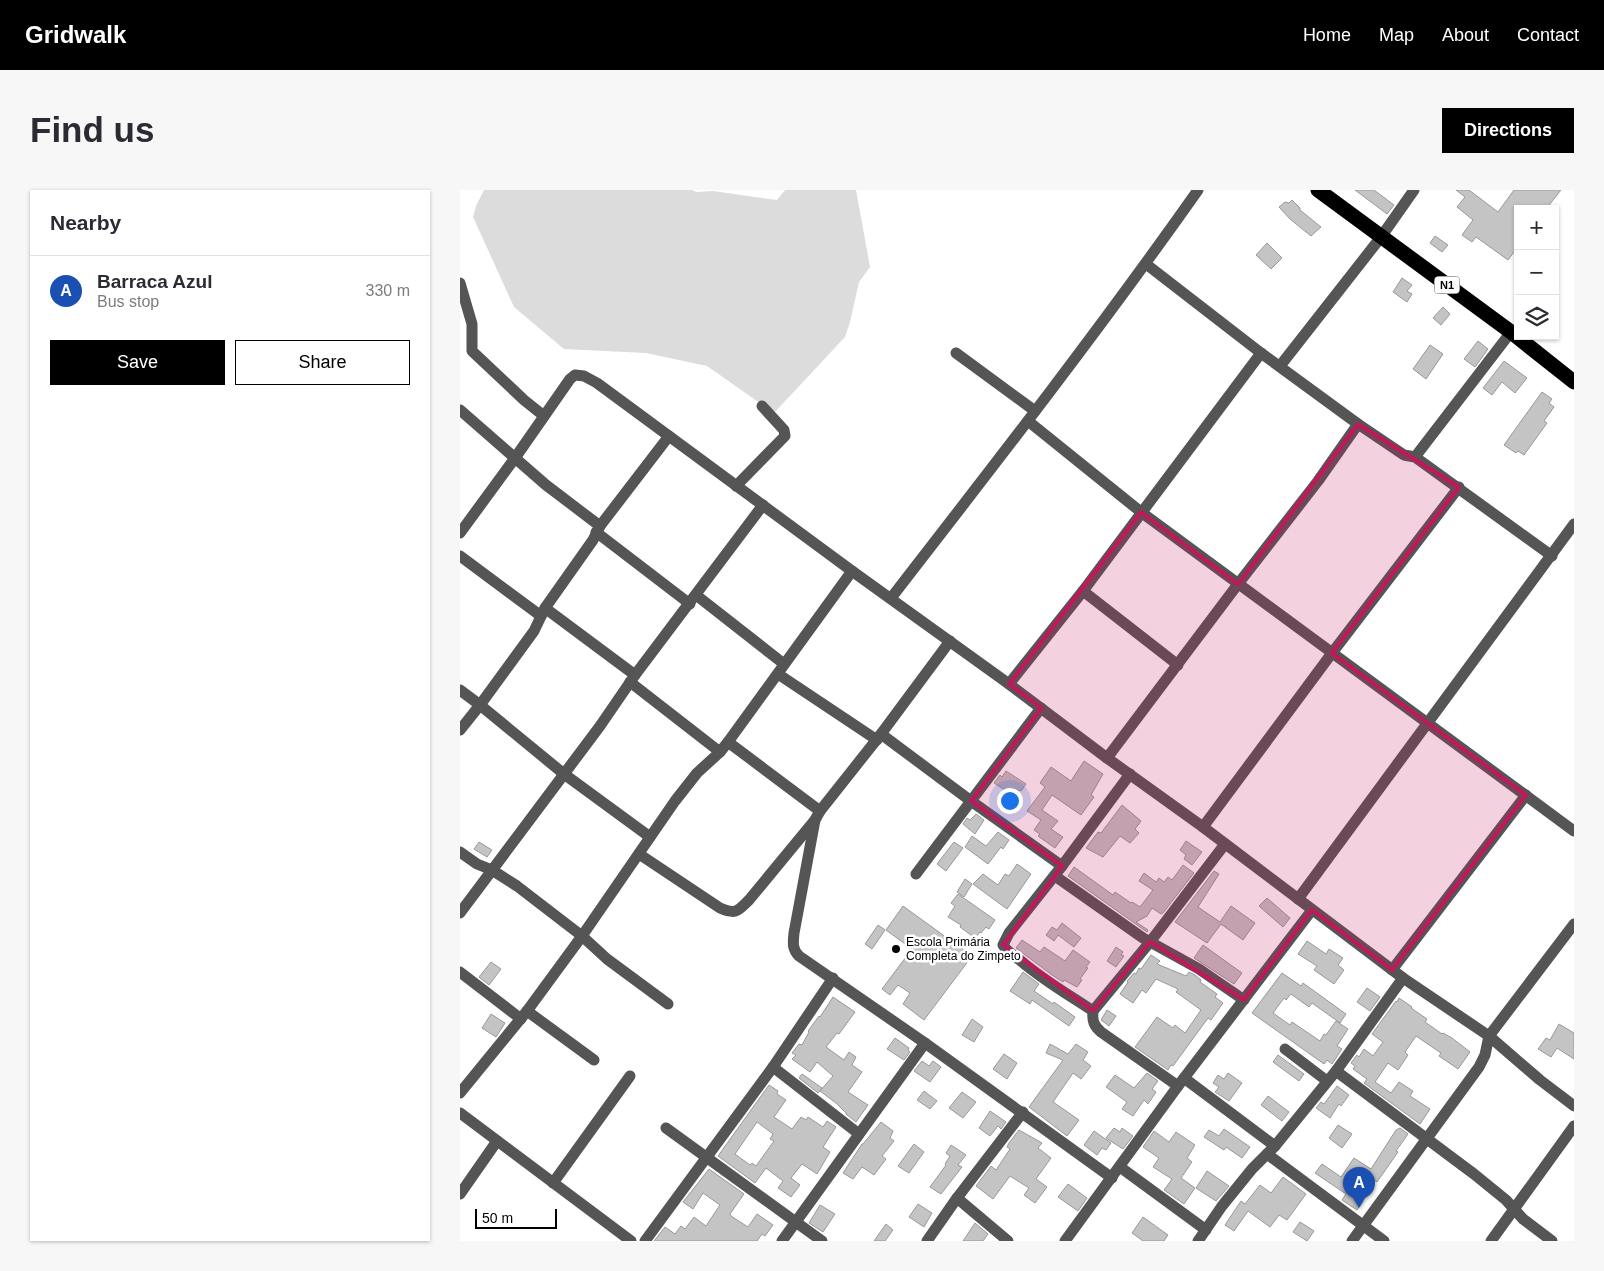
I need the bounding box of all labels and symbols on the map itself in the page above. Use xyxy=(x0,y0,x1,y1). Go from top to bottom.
road number: N1 xyxy=(1434,276,1460,294)
your location xyxy=(997,788,1023,814)
place label: Escola Primária Completa do Zimpeto xyxy=(906,935,1021,963)
marker: Escola Primária Completa do Zimpeto xyxy=(890,943,902,955)
pin: A xyxy=(1343,1167,1375,1208)
scale bar xyxy=(475,1206,558,1229)

